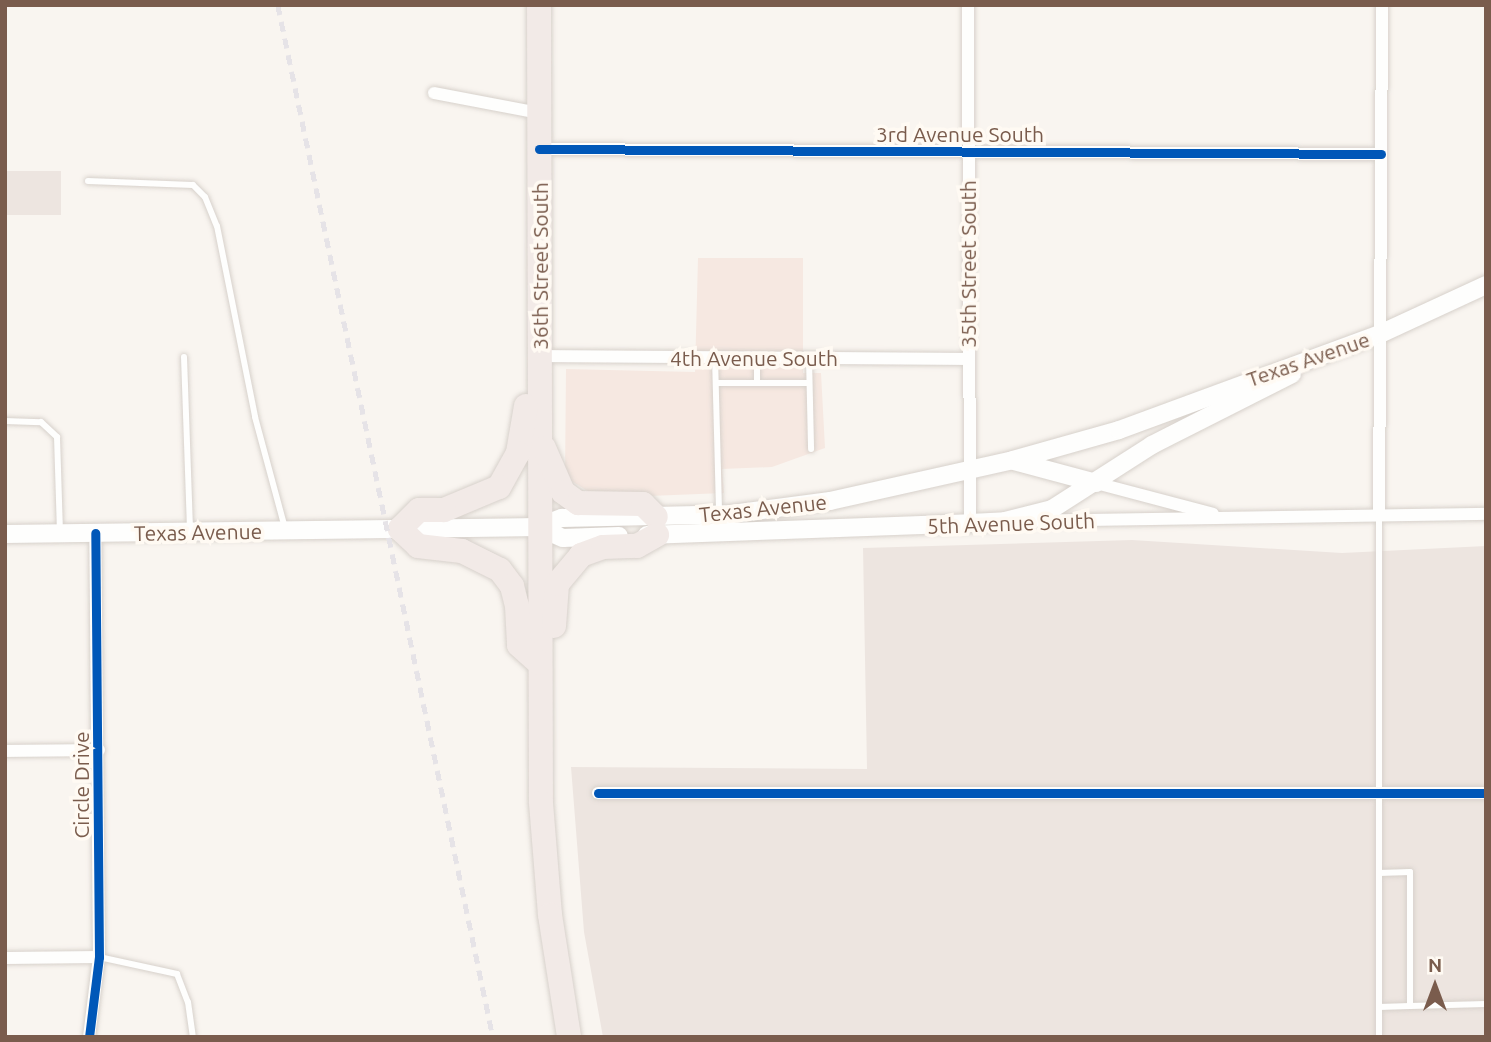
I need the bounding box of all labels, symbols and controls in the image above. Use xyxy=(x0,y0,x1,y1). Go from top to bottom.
street label: 3rd Avenue South xyxy=(876,121,1044,147)
street label: 35th Street South xyxy=(955,180,981,348)
street label: 36th Street South xyxy=(527,182,553,350)
street label: Texas Avenue xyxy=(1243,326,1373,392)
street label: 4th Avenue South xyxy=(670,345,838,371)
street label: Texas Avenue xyxy=(698,489,828,527)
street label: 5th Avenue South xyxy=(927,507,1095,539)
street label: Texas Avenue xyxy=(134,518,262,546)
street label: Circle Drive xyxy=(68,731,94,839)
north arrow xyxy=(1400,951,1470,1021)
text: N xyxy=(1428,954,1442,976)

